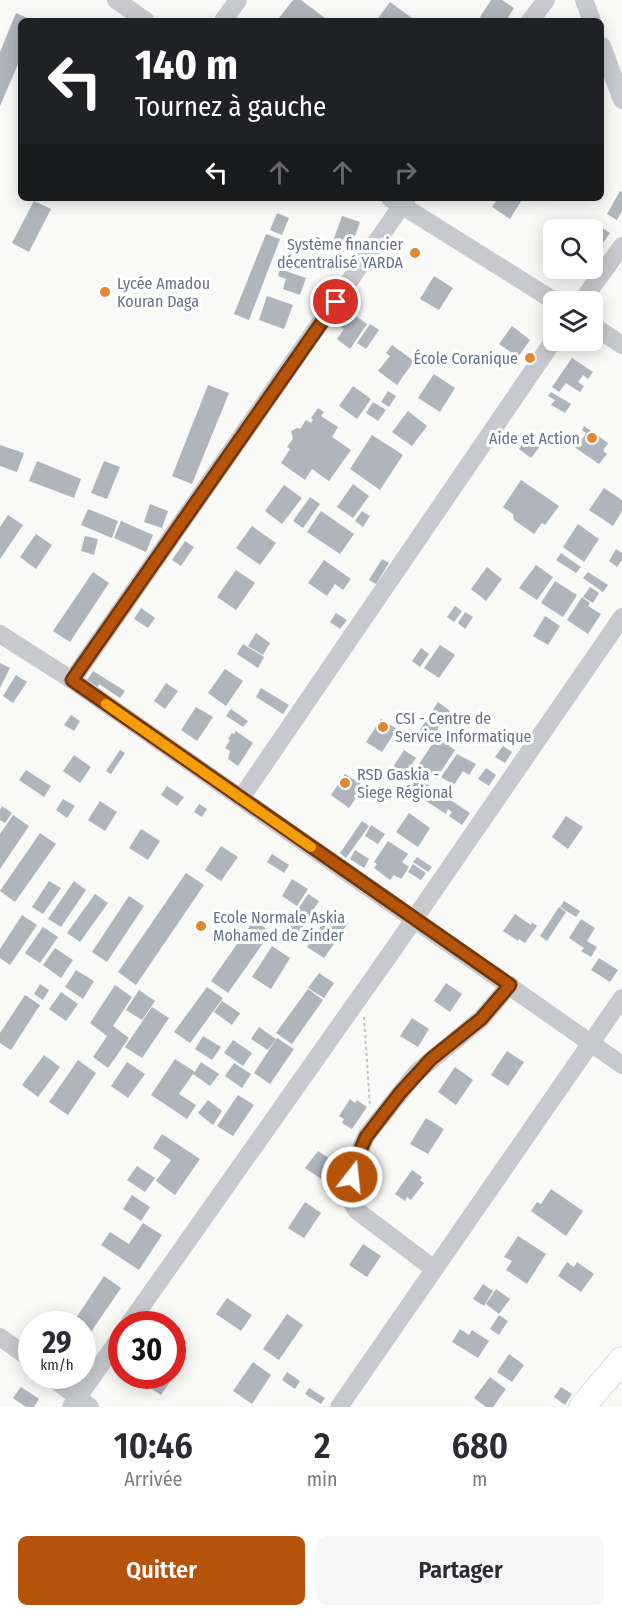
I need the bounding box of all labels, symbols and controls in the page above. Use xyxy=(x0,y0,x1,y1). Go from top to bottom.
text: 140 m xyxy=(135,40,238,90)
icon: left xyxy=(36,42,114,120)
text: Tournez à gauche xyxy=(135,91,326,123)
icon: left xyxy=(200,156,233,189)
icon: ahead xyxy=(263,156,296,189)
icon: ahead xyxy=(326,156,359,189)
icon: right xyxy=(389,156,422,189)
map controls xyxy=(543,219,603,351)
button: search xyxy=(543,219,603,279)
place label: Système financier décentralisé YARDA xyxy=(277,235,404,272)
marker: Système financier décentralisé YARDA xyxy=(408,246,422,260)
place label: Lycée Amadou Kouran Daga xyxy=(117,274,210,311)
pin xyxy=(310,276,361,327)
marker: Lycée Amadou Kouran Daga xyxy=(98,285,112,299)
icon: arrive xyxy=(319,285,352,318)
button: layers xyxy=(543,291,603,351)
place label: École Coranique xyxy=(414,349,518,368)
marker: École Coranique xyxy=(523,351,537,365)
place label: Aide et Action xyxy=(489,429,580,448)
marker: Aide et Action xyxy=(585,431,599,445)
place label: CSI - Centre de Service Informatique xyxy=(395,709,531,746)
marker: CSI - Centre de Service Informatique xyxy=(376,720,390,734)
place label: RSD Gaskia - Siege Régional xyxy=(357,765,453,802)
marker: RSD Gaskia - Siege Régional xyxy=(338,776,352,790)
place label: Ecole Normale Askia Mohamed de Zinder xyxy=(213,908,345,945)
marker: Ecole Normale Askia Mohamed de Zinder xyxy=(194,919,208,933)
position arrow xyxy=(320,1145,384,1209)
speed limit sign: 30 xyxy=(108,1311,186,1389)
text: 29 xyxy=(42,1325,72,1361)
text: km/h xyxy=(40,1356,74,1374)
text: 10:46 xyxy=(114,1424,193,1468)
text: 2 xyxy=(314,1424,330,1468)
text: 680 xyxy=(451,1424,508,1468)
text: Arrivée xyxy=(124,1467,182,1491)
text: min xyxy=(307,1467,338,1491)
text: m xyxy=(472,1467,488,1491)
button: Quitter xyxy=(18,1536,305,1605)
button: Partager xyxy=(317,1536,604,1605)

